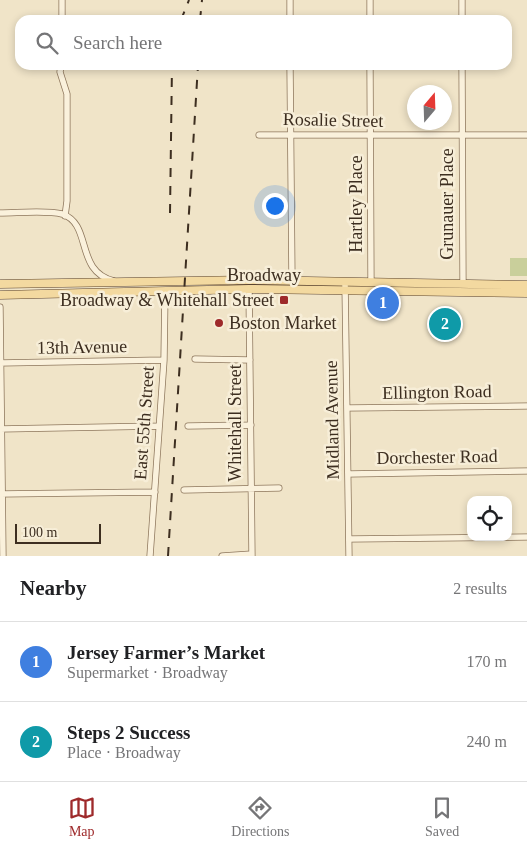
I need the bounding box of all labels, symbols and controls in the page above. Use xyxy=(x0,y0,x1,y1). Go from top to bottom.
search box xyxy=(15,15,512,70)
icon: search xyxy=(33,29,61,57)
text: Search here xyxy=(73,32,162,53)
north arrow xyxy=(407,85,452,130)
street label: Rosalie Street xyxy=(283,109,383,131)
street label: Grunauer Place xyxy=(437,148,457,260)
street label: Hartley Place xyxy=(346,155,366,253)
your location xyxy=(262,193,288,219)
street label: Broadway xyxy=(227,265,301,285)
pin: 1 xyxy=(367,284,399,322)
place label: Broadway & Whitehall Street xyxy=(60,290,274,310)
marker: Broadway & Whitehall Street xyxy=(278,294,290,306)
pin: 2 xyxy=(429,305,461,343)
place label: Boston Market xyxy=(229,313,337,333)
marker: Boston Market xyxy=(213,317,225,329)
street label: 13th Avenue xyxy=(37,336,127,358)
street label: Midland Avenue xyxy=(321,360,343,480)
street label: Whitehall Street xyxy=(225,364,245,482)
street label: East 55th Street xyxy=(130,365,158,481)
street label: Ellington Road xyxy=(382,381,492,403)
street label: Dorchester Road xyxy=(376,446,498,468)
map controls xyxy=(467,496,512,541)
button: locate xyxy=(467,496,512,541)
scale bar xyxy=(15,521,101,544)
text: 100 m xyxy=(22,525,57,540)
text: Nearby xyxy=(20,576,87,600)
text: 2 results xyxy=(453,580,507,597)
text: Jersey Farmer’s Market xyxy=(67,642,265,663)
text: 1 xyxy=(32,653,40,670)
text: 170 m xyxy=(467,653,507,670)
text: Supermarket · Broadway xyxy=(67,664,228,681)
text: Steps 2 Success xyxy=(67,722,191,743)
text: 2 xyxy=(32,733,40,750)
text: 240 m xyxy=(467,733,507,750)
text: Place · Broadway xyxy=(67,744,181,761)
tab: Map xyxy=(68,794,96,840)
tab: Directions xyxy=(231,794,290,840)
tab: Saved xyxy=(425,794,459,840)

